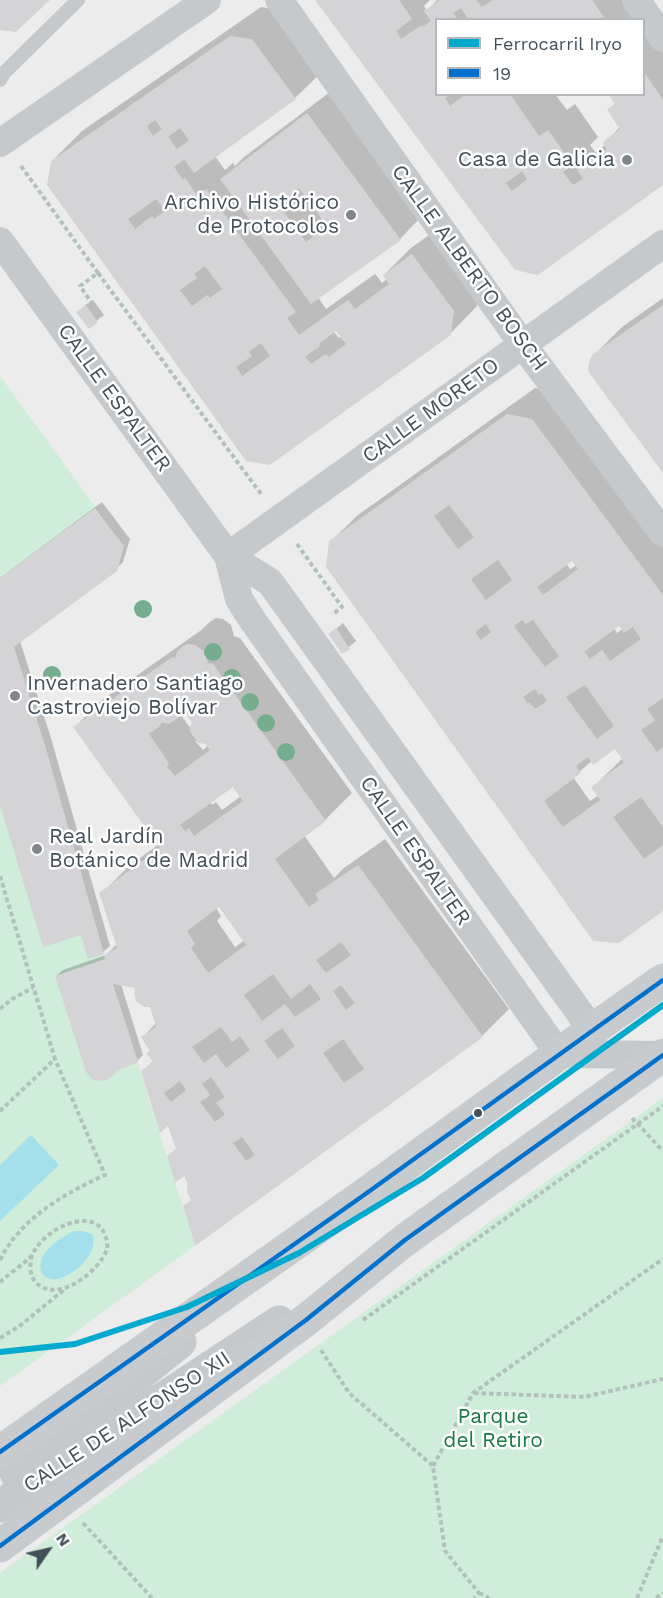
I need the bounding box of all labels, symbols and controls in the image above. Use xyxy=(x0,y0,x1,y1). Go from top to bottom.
legend xyxy=(435,18,645,96)
text: Ferrocarril Iryo xyxy=(493,33,622,54)
text: 19 xyxy=(493,63,511,84)
place label: Casa de Galicia xyxy=(458,147,615,173)
marker: Casa de Galicia xyxy=(620,153,634,167)
street label: CALLE ALBERTO BOSCH xyxy=(386,160,552,376)
place label: Archivo Histórico de Protocolos xyxy=(164,190,339,240)
marker: Archivo Histórico de Protocolos xyxy=(344,208,358,222)
street label: CALLE ESPALTER xyxy=(52,319,176,477)
street label: CALLE MORETO xyxy=(358,353,504,469)
place label: Invernadero Santiago Castroviejo Bolívar xyxy=(27,671,244,721)
marker: Invernadero Santiago Castroviejo Bolívar xyxy=(8,689,22,703)
street label: CALLE ESPALTER xyxy=(354,772,476,930)
place label: Real Jardín Botánico de Madrid xyxy=(49,824,249,874)
marker: Real Jardín Botánico de Madrid xyxy=(30,842,44,856)
unlabelled marker xyxy=(472,1107,484,1119)
street label: CALLE DE ALFONSO XII xyxy=(19,1346,235,1498)
park label: Parque del Retiro xyxy=(443,1404,543,1454)
north arrow xyxy=(18,1520,78,1580)
text: N xyxy=(52,1529,75,1550)

